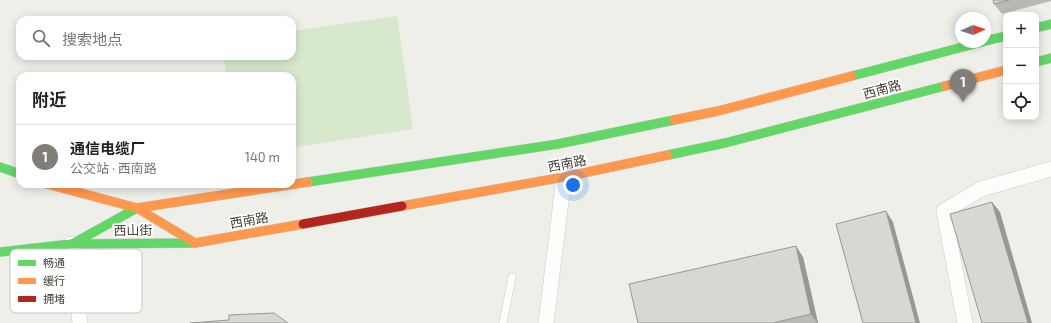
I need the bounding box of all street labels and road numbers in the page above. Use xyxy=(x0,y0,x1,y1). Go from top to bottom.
street label: 西南路 xyxy=(861,76,903,102)
street label: 西南路 xyxy=(546,151,588,175)
street label: 西南路 xyxy=(228,209,270,231)
street label: 西山街 xyxy=(113,222,153,238)

